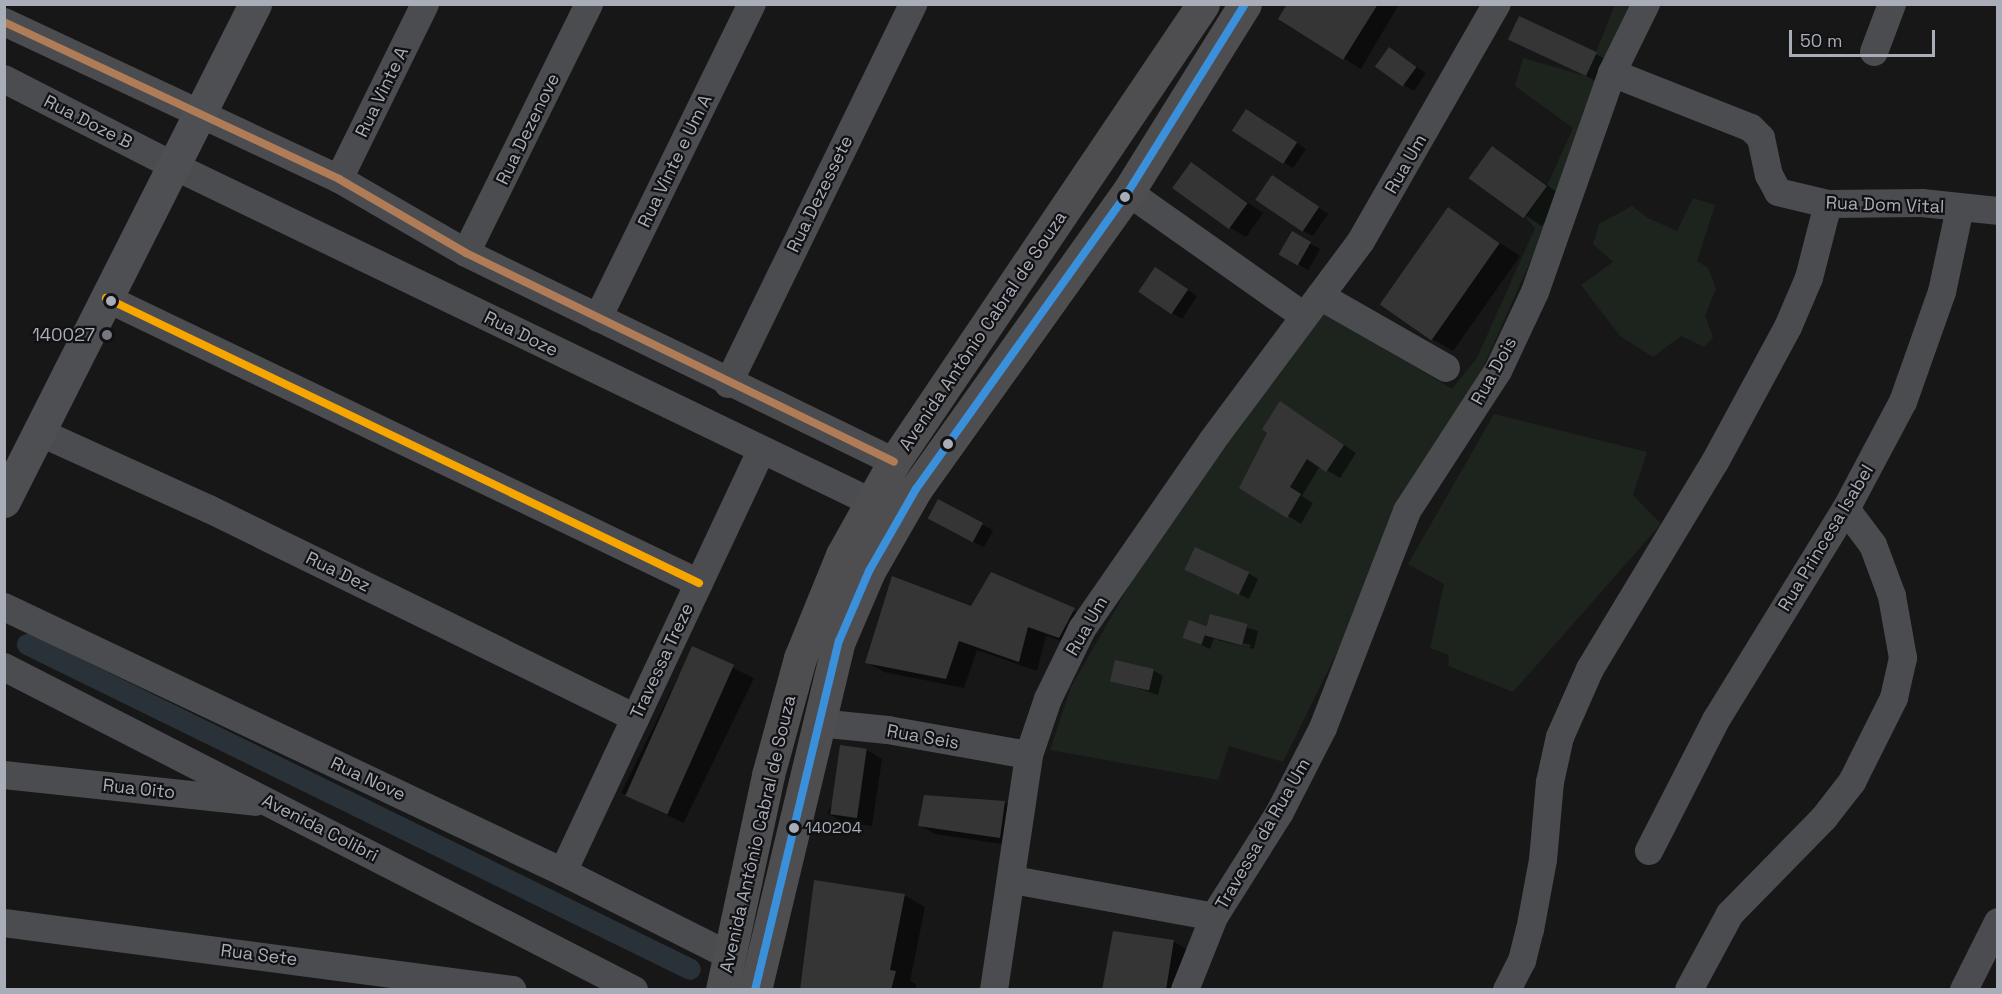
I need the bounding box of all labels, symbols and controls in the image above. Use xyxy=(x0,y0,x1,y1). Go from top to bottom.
scale bar xyxy=(1792,18,1938,56)
text: 50 m xyxy=(1800,29,1842,52)
street label: Rua Vinte A xyxy=(351,43,413,141)
street label: Rua Dezenove xyxy=(492,70,564,188)
street label: Rua Doze B xyxy=(40,91,136,153)
street label: Rua Vinte e Um A xyxy=(633,91,717,231)
street label: Rua Um xyxy=(1380,131,1432,197)
street label: Rua Dezessete xyxy=(782,132,858,256)
unlabelled marker xyxy=(1119,191,1131,203)
street label: Rua Dom Vital xyxy=(1825,192,1945,218)
street label: Avenida Antônio Cabral de Souza xyxy=(894,207,1072,455)
unlabelled marker xyxy=(105,295,117,307)
street label: Rua Doze xyxy=(480,307,562,361)
place label: 140027 xyxy=(32,324,95,346)
marker: 140027 xyxy=(100,328,114,342)
street label: Rua Dois xyxy=(1467,333,1521,409)
unlabelled marker xyxy=(942,438,954,450)
street label: Rua Princesa Isabel xyxy=(1774,461,1878,615)
street label: Rua Dez xyxy=(302,547,374,597)
street label: Rua Um xyxy=(1061,593,1113,659)
street label: Travessa Treze xyxy=(626,600,698,722)
street label: Avenida Antônio Cabral de Souza xyxy=(715,693,801,975)
street label: Rua Seis xyxy=(885,720,961,754)
street label: Rua Nove xyxy=(327,752,409,806)
street label: Travessa da Rua Um xyxy=(1211,755,1315,913)
street label: Rua Oito xyxy=(102,774,176,804)
street label: Avenida Colibri xyxy=(258,789,382,867)
place label: 140204 xyxy=(805,818,862,838)
marker: 140204 xyxy=(788,822,800,834)
street label: Rua Sete xyxy=(219,940,299,970)

